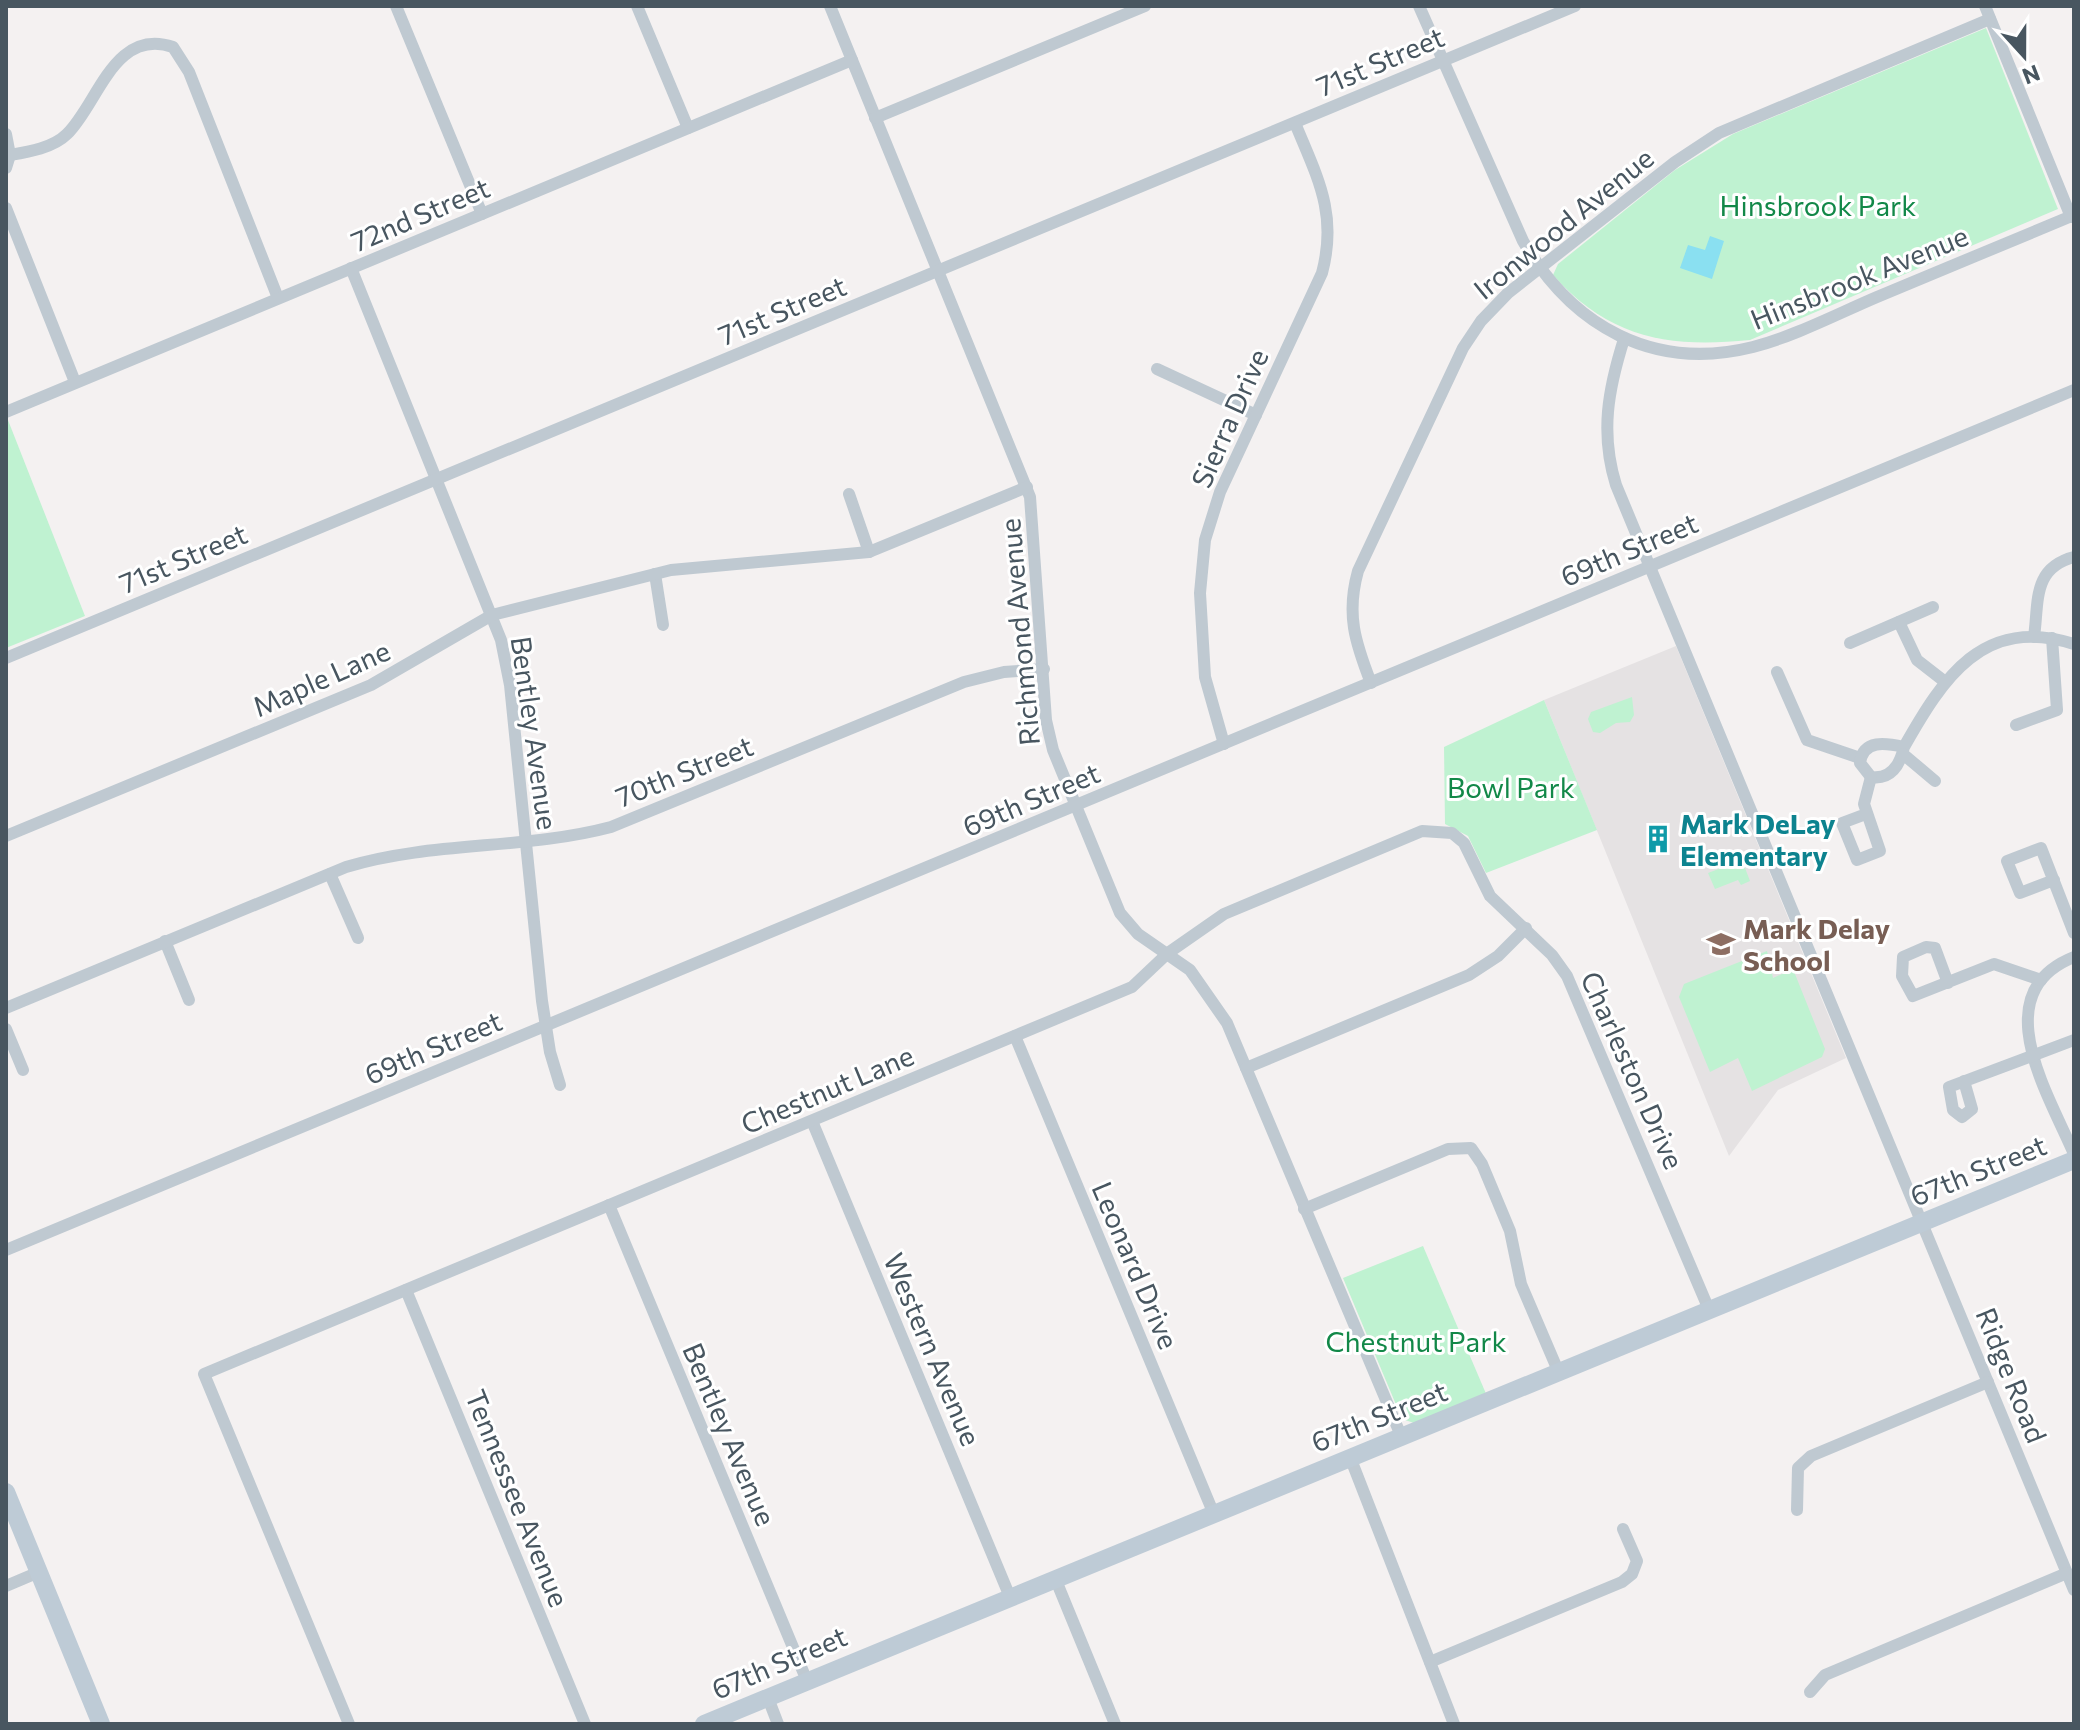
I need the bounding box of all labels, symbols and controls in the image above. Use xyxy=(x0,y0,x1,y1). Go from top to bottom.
north arrow xyxy=(1984,16,2064,96)
street label: 71st Street xyxy=(1311,19,1449,103)
text: N xyxy=(2019,60,2044,91)
street label: Ironwood Avenue xyxy=(1466,140,1660,306)
street label: 72nd Street xyxy=(346,170,494,258)
park label: Hinsbrook Park xyxy=(1720,188,1916,222)
street label: Hinsbrook Avenue xyxy=(1745,218,1973,336)
street label: 71st Street xyxy=(713,268,851,352)
street label: Sierra Drive xyxy=(1183,343,1275,493)
street label: 69th Street xyxy=(1555,505,1703,593)
street label: 71st Street xyxy=(114,516,252,600)
street label: Richmond Avenue xyxy=(992,517,1046,747)
street label: Maple Lane xyxy=(247,633,395,723)
street label: Bentley Avenue xyxy=(505,634,565,832)
street label: 70th Street xyxy=(610,728,758,814)
street label: 69th Street xyxy=(957,755,1105,843)
park label: Bowl Park xyxy=(1447,770,1575,804)
place label: Mark DeLay Elementary xyxy=(1680,806,1836,872)
building icon: Mark DeLay Elementary xyxy=(1643,824,1673,854)
place label: Mark Delay School xyxy=(1743,911,1890,977)
school or university icon: Mark Delay School xyxy=(1706,929,1736,959)
street label: Charleston Drive xyxy=(1574,966,1692,1174)
street label: 69th Street xyxy=(359,1003,507,1091)
street label: Chestnut Lane xyxy=(736,1037,918,1141)
street label: 67th Street xyxy=(1905,1127,2051,1213)
street label: Leonard Drive xyxy=(1086,1176,1186,1354)
street label: Western Avenue xyxy=(877,1248,989,1450)
street label: Ridge Road xyxy=(1970,1303,2054,1447)
park label: Chestnut Park xyxy=(1325,1324,1507,1358)
street label: Bentley Avenue xyxy=(676,1338,784,1530)
street label: 67th Street xyxy=(1306,1373,1452,1459)
street label: Tennessee Avenue xyxy=(459,1384,577,1612)
street label: 67th Street xyxy=(706,1618,852,1706)

